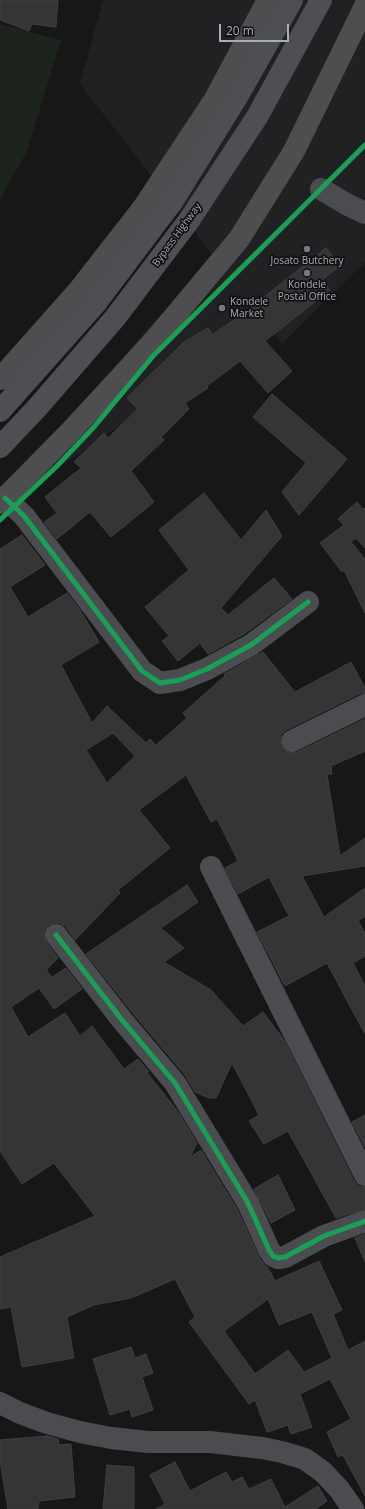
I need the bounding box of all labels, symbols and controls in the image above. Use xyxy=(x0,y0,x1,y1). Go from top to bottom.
scale bar xyxy=(221,16,291,42)
text: 20 m xyxy=(226,22,254,39)
street label: Bypass Highway xyxy=(150,201,204,269)
marker: Josato Butchery xyxy=(302,244,312,254)
place label: Josato Butchery xyxy=(271,255,343,267)
marker: Kondele Postal Office xyxy=(302,268,312,278)
place label: Kondele Postal Office xyxy=(278,279,336,302)
place label: Kondele Market xyxy=(230,296,268,320)
marker: Kondele Market xyxy=(217,303,227,313)

